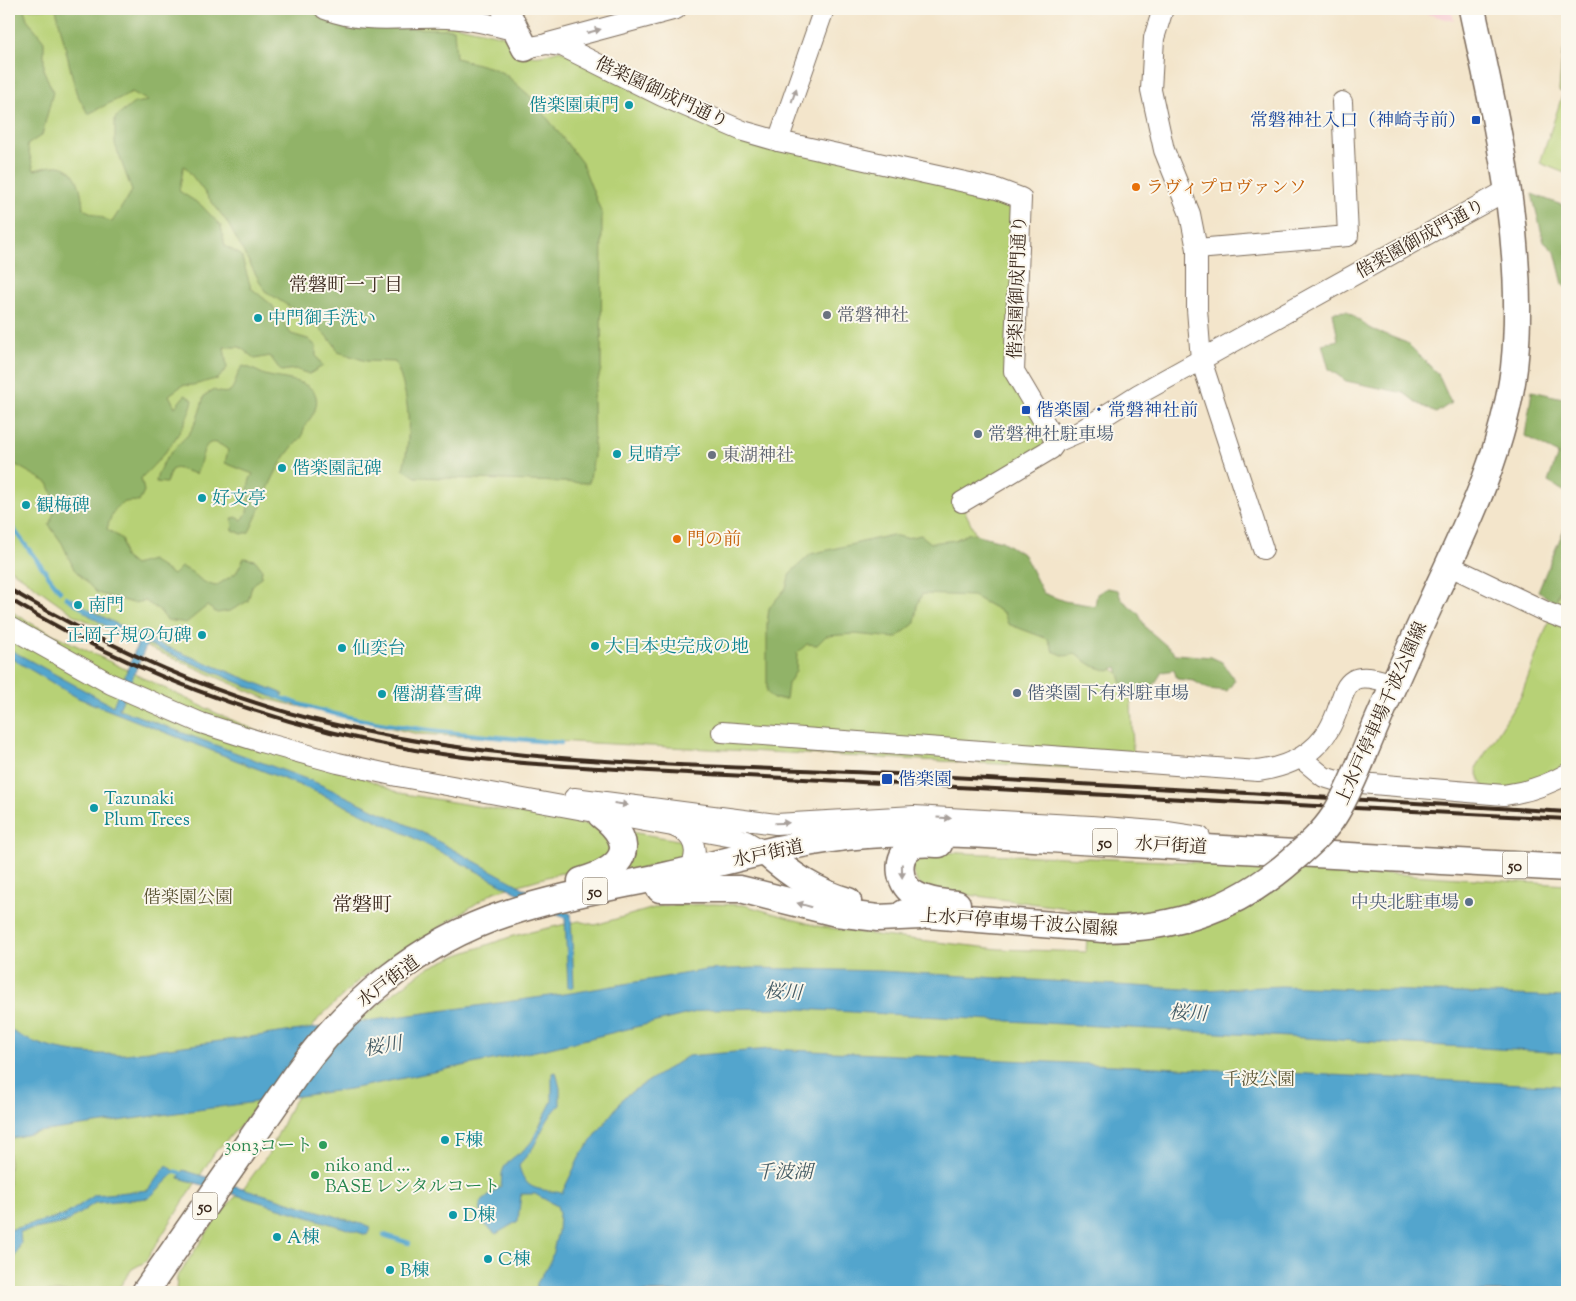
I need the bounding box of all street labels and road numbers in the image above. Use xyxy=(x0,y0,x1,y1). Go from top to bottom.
street label: 偕楽園御成門通り xyxy=(590,52,732,136)
street label: 偕楽園御成門通り xyxy=(1352,193,1490,286)
street label: 偕楽園御成門通り xyxy=(1003,215,1035,359)
street label: 上水戸停車場千波公園線 xyxy=(1331,618,1435,810)
road number: 50 xyxy=(1092,829,1118,856)
street label: 水戸街道 xyxy=(1134,832,1208,862)
street label: 水戸街道 xyxy=(730,835,806,875)
road number: 50 xyxy=(1502,852,1528,878)
road number: 50 xyxy=(582,878,608,904)
street label: 上水戸停車場千波公園線 xyxy=(919,904,1119,944)
street label: 水戸街道 xyxy=(353,951,426,1015)
road number: 50 xyxy=(192,1192,218,1220)

